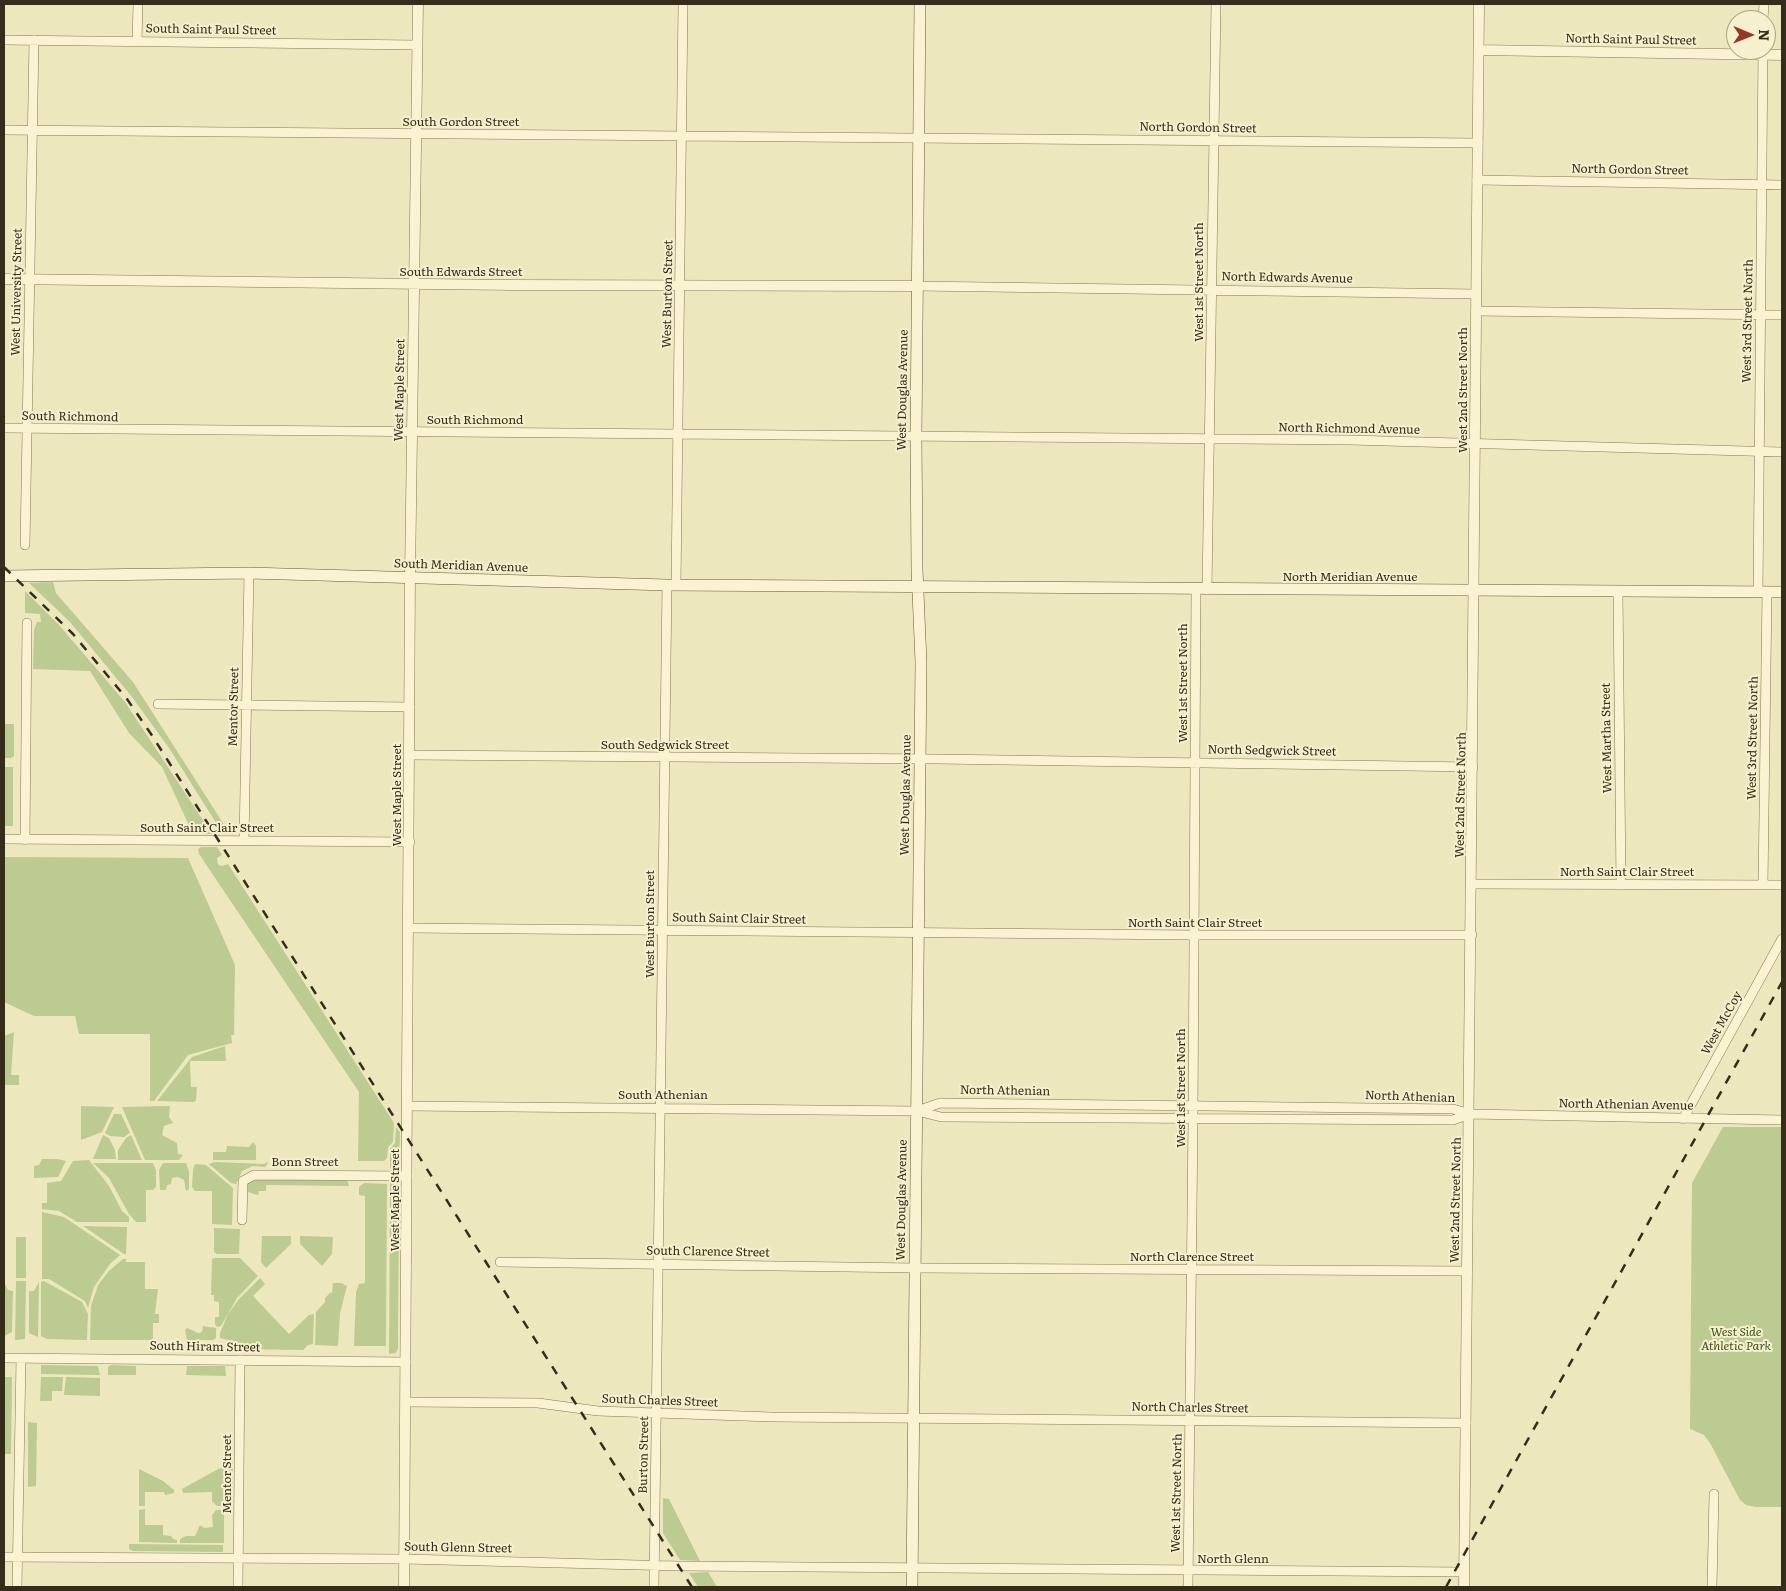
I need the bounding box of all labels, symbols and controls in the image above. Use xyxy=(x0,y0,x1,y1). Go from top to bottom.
north arrow xyxy=(1726,10,1776,60)
street label: South Saint Paul Street xyxy=(146,22,276,38)
text: N xyxy=(1755,29,1775,41)
street label: North Saint Paul Street xyxy=(1565,32,1697,48)
street label: South Gordon Street xyxy=(403,115,519,129)
street label: North Gordon Street xyxy=(1139,120,1257,136)
street label: North Gordon Street xyxy=(1571,162,1689,178)
street label: West 1st Street North xyxy=(1192,222,1206,342)
street label: West University Street xyxy=(9,228,25,356)
street label: West Burton Street xyxy=(660,240,676,348)
street label: West 3rd Street North xyxy=(1740,259,1756,383)
street label: South Edwards Street xyxy=(399,265,523,279)
street label: North Edwards Avenue xyxy=(1221,270,1353,286)
street label: West 2nd Street North xyxy=(1456,327,1470,453)
street label: West Douglas Avenue xyxy=(895,329,911,451)
street label: West Maple Street xyxy=(392,338,408,442)
street label: South Richmond xyxy=(22,409,118,425)
street label: South Richmond xyxy=(427,413,523,427)
street label: North Richmond Avenue xyxy=(1278,421,1420,437)
street label: South Meridian Avenue xyxy=(394,556,528,576)
street label: North Meridian Avenue xyxy=(1283,570,1417,584)
street label: West 1st Street North xyxy=(1176,623,1190,743)
street label: Mentor Street xyxy=(226,667,242,747)
street label: West 3rd Street North xyxy=(1745,676,1761,800)
street label: West Martha Street xyxy=(1599,683,1615,793)
street label: West 2nd Street North xyxy=(1453,732,1469,858)
street label: West Douglas Avenue xyxy=(898,734,914,856)
street label: South Sedgwick Street xyxy=(601,738,729,752)
street label: North Sedgwick Street xyxy=(1207,743,1337,759)
street label: West Maple Street xyxy=(390,744,404,846)
street label: South Saint Clair Street xyxy=(140,821,274,835)
street label: North Saint Clair Street xyxy=(1560,865,1694,879)
street label: West Burton Street xyxy=(643,870,657,978)
street label: South Saint Clair Street xyxy=(672,911,806,927)
street label: North Saint Clair Street xyxy=(1128,916,1262,930)
street label: West McCoy xyxy=(1699,989,1745,1057)
street label: West 1st Street North xyxy=(1174,1028,1188,1148)
street label: North Athenian xyxy=(960,1083,1050,1099)
street label: South Athenian xyxy=(618,1088,708,1102)
street label: North Athenian xyxy=(1365,1088,1455,1106)
street label: North Athenian Avenue xyxy=(1558,1097,1694,1113)
street label: West 2nd Street North xyxy=(1448,1137,1464,1263)
street label: West Douglas Avenue xyxy=(894,1139,910,1261)
street label: West Maple Street xyxy=(388,1149,402,1251)
street label: Bonn Street xyxy=(271,1155,339,1169)
street label: South Clarence Street xyxy=(646,1244,770,1260)
street label: North Clarence Street xyxy=(1130,1250,1254,1264)
park label: West Side Athletic Park xyxy=(1701,1325,1771,1353)
street label: South Hiram Street xyxy=(149,1339,261,1355)
street label: South Charles Street xyxy=(601,1392,719,1410)
street label: North Charles Street xyxy=(1131,1400,1249,1416)
street label: Burton Street xyxy=(636,1416,652,1494)
street label: West 1st Street North xyxy=(1169,1433,1185,1553)
street label: Mentor Street xyxy=(220,1434,234,1514)
street label: South Glenn Street xyxy=(404,1540,512,1556)
street label: North Glenn xyxy=(1197,1552,1269,1566)

